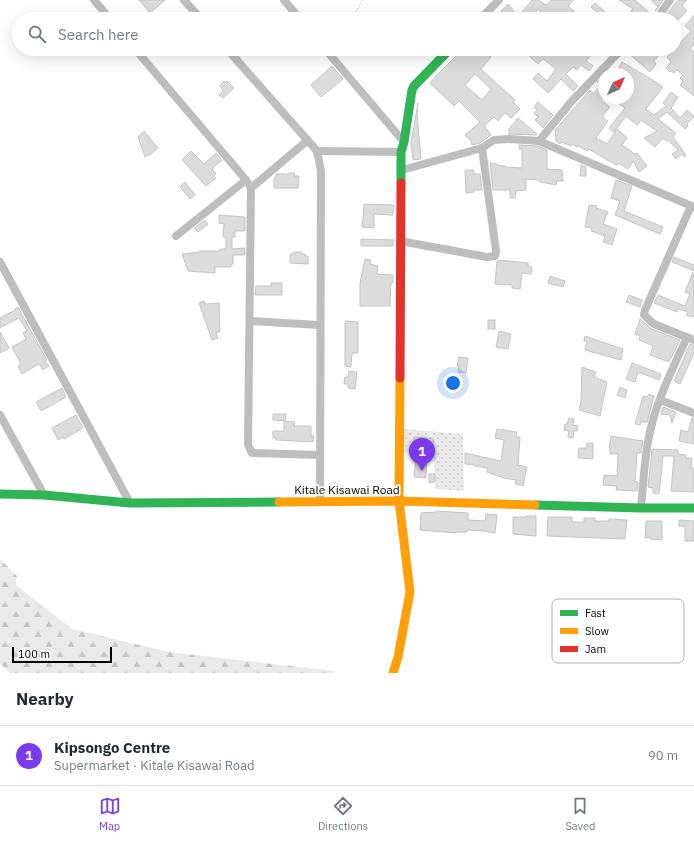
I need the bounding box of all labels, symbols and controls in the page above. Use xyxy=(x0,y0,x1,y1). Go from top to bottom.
search box xyxy=(12,12,682,56)
icon: search xyxy=(26,23,48,45)
text: Search here xyxy=(58,25,138,44)
north arrow xyxy=(598,68,634,104)
your location xyxy=(443,373,463,393)
pin: 1 xyxy=(409,438,435,471)
street label: Kitale Kisawai Road xyxy=(294,482,400,497)
legend xyxy=(552,599,684,663)
text: Fast xyxy=(585,606,606,620)
text: Slow xyxy=(585,624,609,638)
text: Jam xyxy=(585,642,606,656)
scale bar xyxy=(12,645,112,664)
text: 100 m xyxy=(18,647,50,661)
text: Nearby xyxy=(16,688,74,710)
text: Kipsongo Centre xyxy=(54,738,170,757)
text: 1 xyxy=(25,747,33,764)
text: 90 m xyxy=(648,747,678,764)
text: Supermarket · Kitale Kisawai Road xyxy=(54,757,255,774)
tab: Map xyxy=(99,795,121,833)
tab: Directions xyxy=(318,795,368,833)
tab: Saved xyxy=(565,795,595,833)

